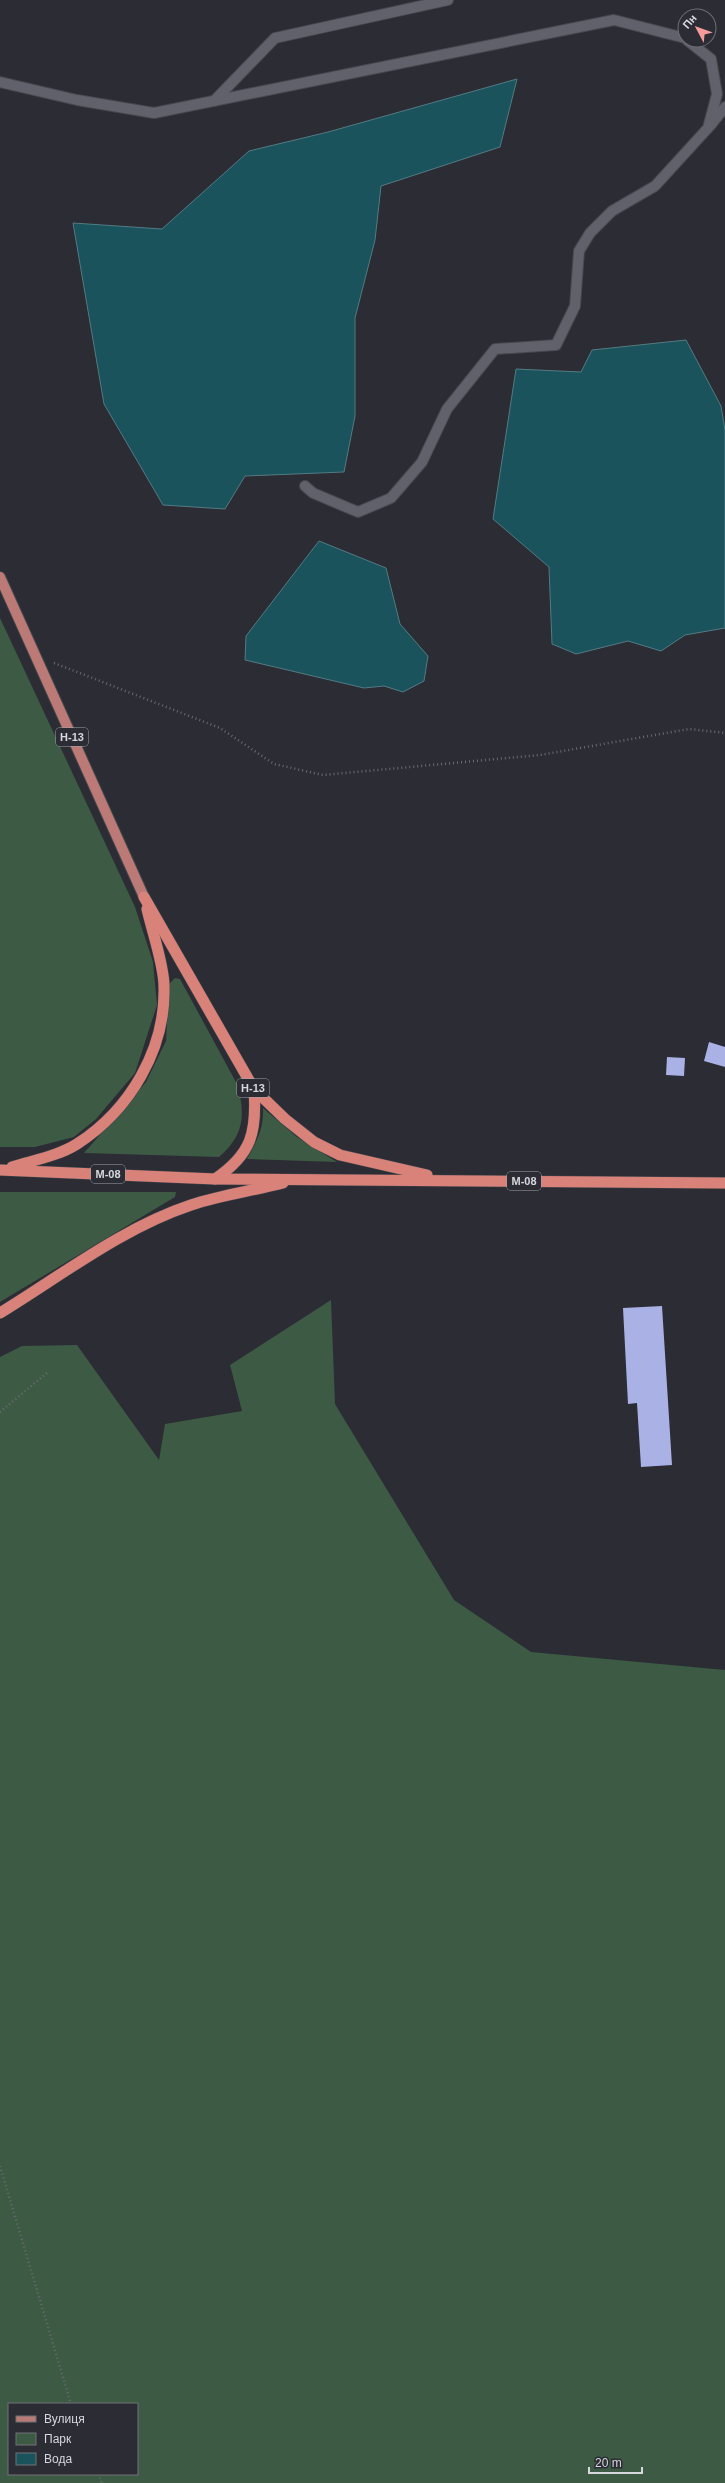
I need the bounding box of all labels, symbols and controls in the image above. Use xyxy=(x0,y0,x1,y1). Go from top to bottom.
north arrow xyxy=(677,8,717,48)
text: Пн xyxy=(680,12,699,31)
road number: Н-13 xyxy=(56,728,88,746)
road number: Н-13 xyxy=(237,1079,269,1097)
road number: М-08 xyxy=(91,1165,125,1183)
road number: М-08 xyxy=(507,1172,541,1190)
legend xyxy=(8,2403,138,2475)
text: Вулиця xyxy=(44,2412,85,2426)
text: Парк xyxy=(44,2432,72,2446)
scale bar xyxy=(589,2449,642,2475)
text: Вода xyxy=(44,2452,72,2466)
text: 20 m xyxy=(595,2456,622,2470)

